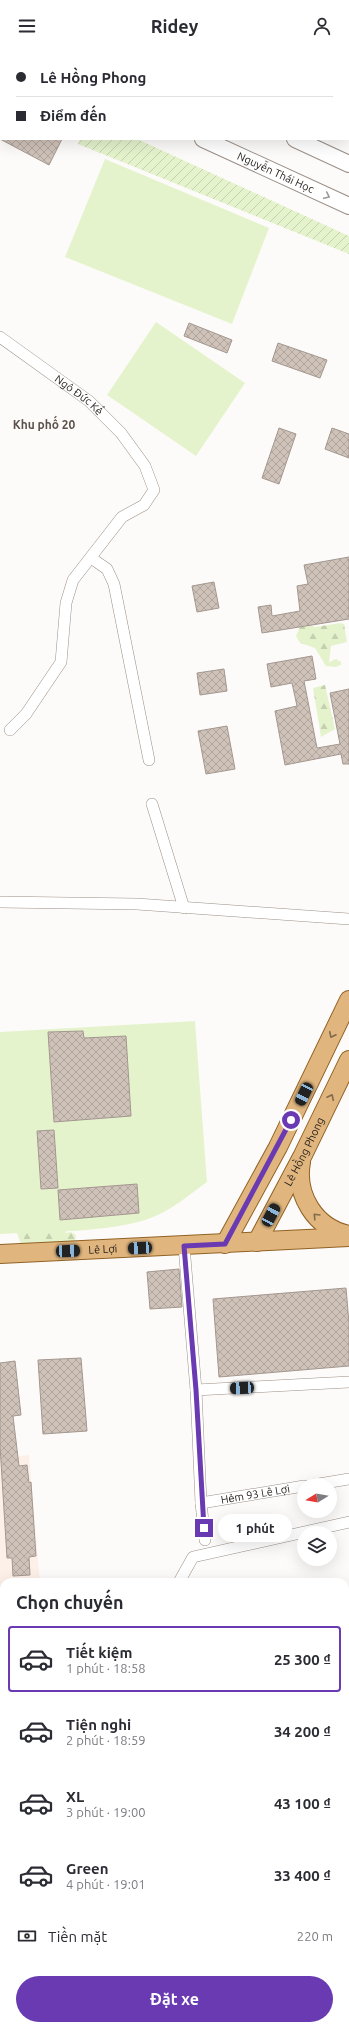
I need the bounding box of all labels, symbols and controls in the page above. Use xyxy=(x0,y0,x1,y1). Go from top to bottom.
icon: menu xyxy=(16,15,38,37)
icon: person xyxy=(311,15,333,37)
text: Ridey xyxy=(151,16,198,36)
text: Lê Hồng Phong xyxy=(40,69,146,86)
text: Điểm đến xyxy=(40,107,107,124)
street label: Nguyễn Thái Học xyxy=(235,150,316,195)
one-way arrow xyxy=(323,191,330,199)
street label: Ngô Đức Kế xyxy=(53,372,107,417)
district label: Khu phố 20 xyxy=(13,415,76,431)
one-way arrow xyxy=(329,1030,337,1038)
car xyxy=(293,1081,315,1107)
one-way arrow xyxy=(326,1094,334,1101)
route start xyxy=(282,1111,300,1129)
street label: Lê Hồng Phong xyxy=(282,1115,326,1188)
car xyxy=(260,1202,282,1228)
one-way arrow xyxy=(313,1213,320,1221)
car xyxy=(128,1241,152,1255)
street label: Lê Lợi xyxy=(88,1242,118,1256)
car xyxy=(56,1245,80,1257)
car xyxy=(230,1381,254,1395)
north arrow xyxy=(297,1478,337,1518)
map controls xyxy=(297,1478,337,1566)
street label: Hẻm 93 Lê Lợi xyxy=(220,1482,291,1506)
callout: 1 phút xyxy=(218,1514,292,1542)
route end xyxy=(195,1519,213,1537)
text: 1 phút xyxy=(235,1521,275,1535)
button: layers xyxy=(297,1526,337,1566)
text: Chọn chuyến xyxy=(16,1592,124,1612)
icon: car xyxy=(18,1641,54,1677)
text: Tiết kiệm xyxy=(66,1644,132,1661)
text: 25 300 ₫ xyxy=(274,1651,331,1668)
text: 1 phút · 18:58 xyxy=(66,1661,146,1675)
icon: car xyxy=(18,1713,54,1749)
text: Tiện nghi xyxy=(66,1716,131,1733)
text: 34 200 ₫ xyxy=(274,1723,331,1740)
text: 2 phút · 18:59 xyxy=(66,1733,146,1747)
icon: car xyxy=(18,1785,54,1821)
text: XL xyxy=(66,1788,84,1805)
text: 43 100 ₫ xyxy=(274,1795,331,1812)
text: 3 phút · 19:00 xyxy=(66,1805,146,1819)
icon: car xyxy=(18,1857,54,1893)
text: Green xyxy=(66,1860,108,1877)
text: 33 400 ₫ xyxy=(274,1867,331,1884)
text: 4 phút · 19:01 xyxy=(66,1877,146,1891)
icon: cash xyxy=(16,1925,38,1947)
text: Tiền mặt xyxy=(48,1928,107,1945)
text: 220 m xyxy=(297,1929,333,1943)
button: Đặt xe xyxy=(16,1976,333,2022)

